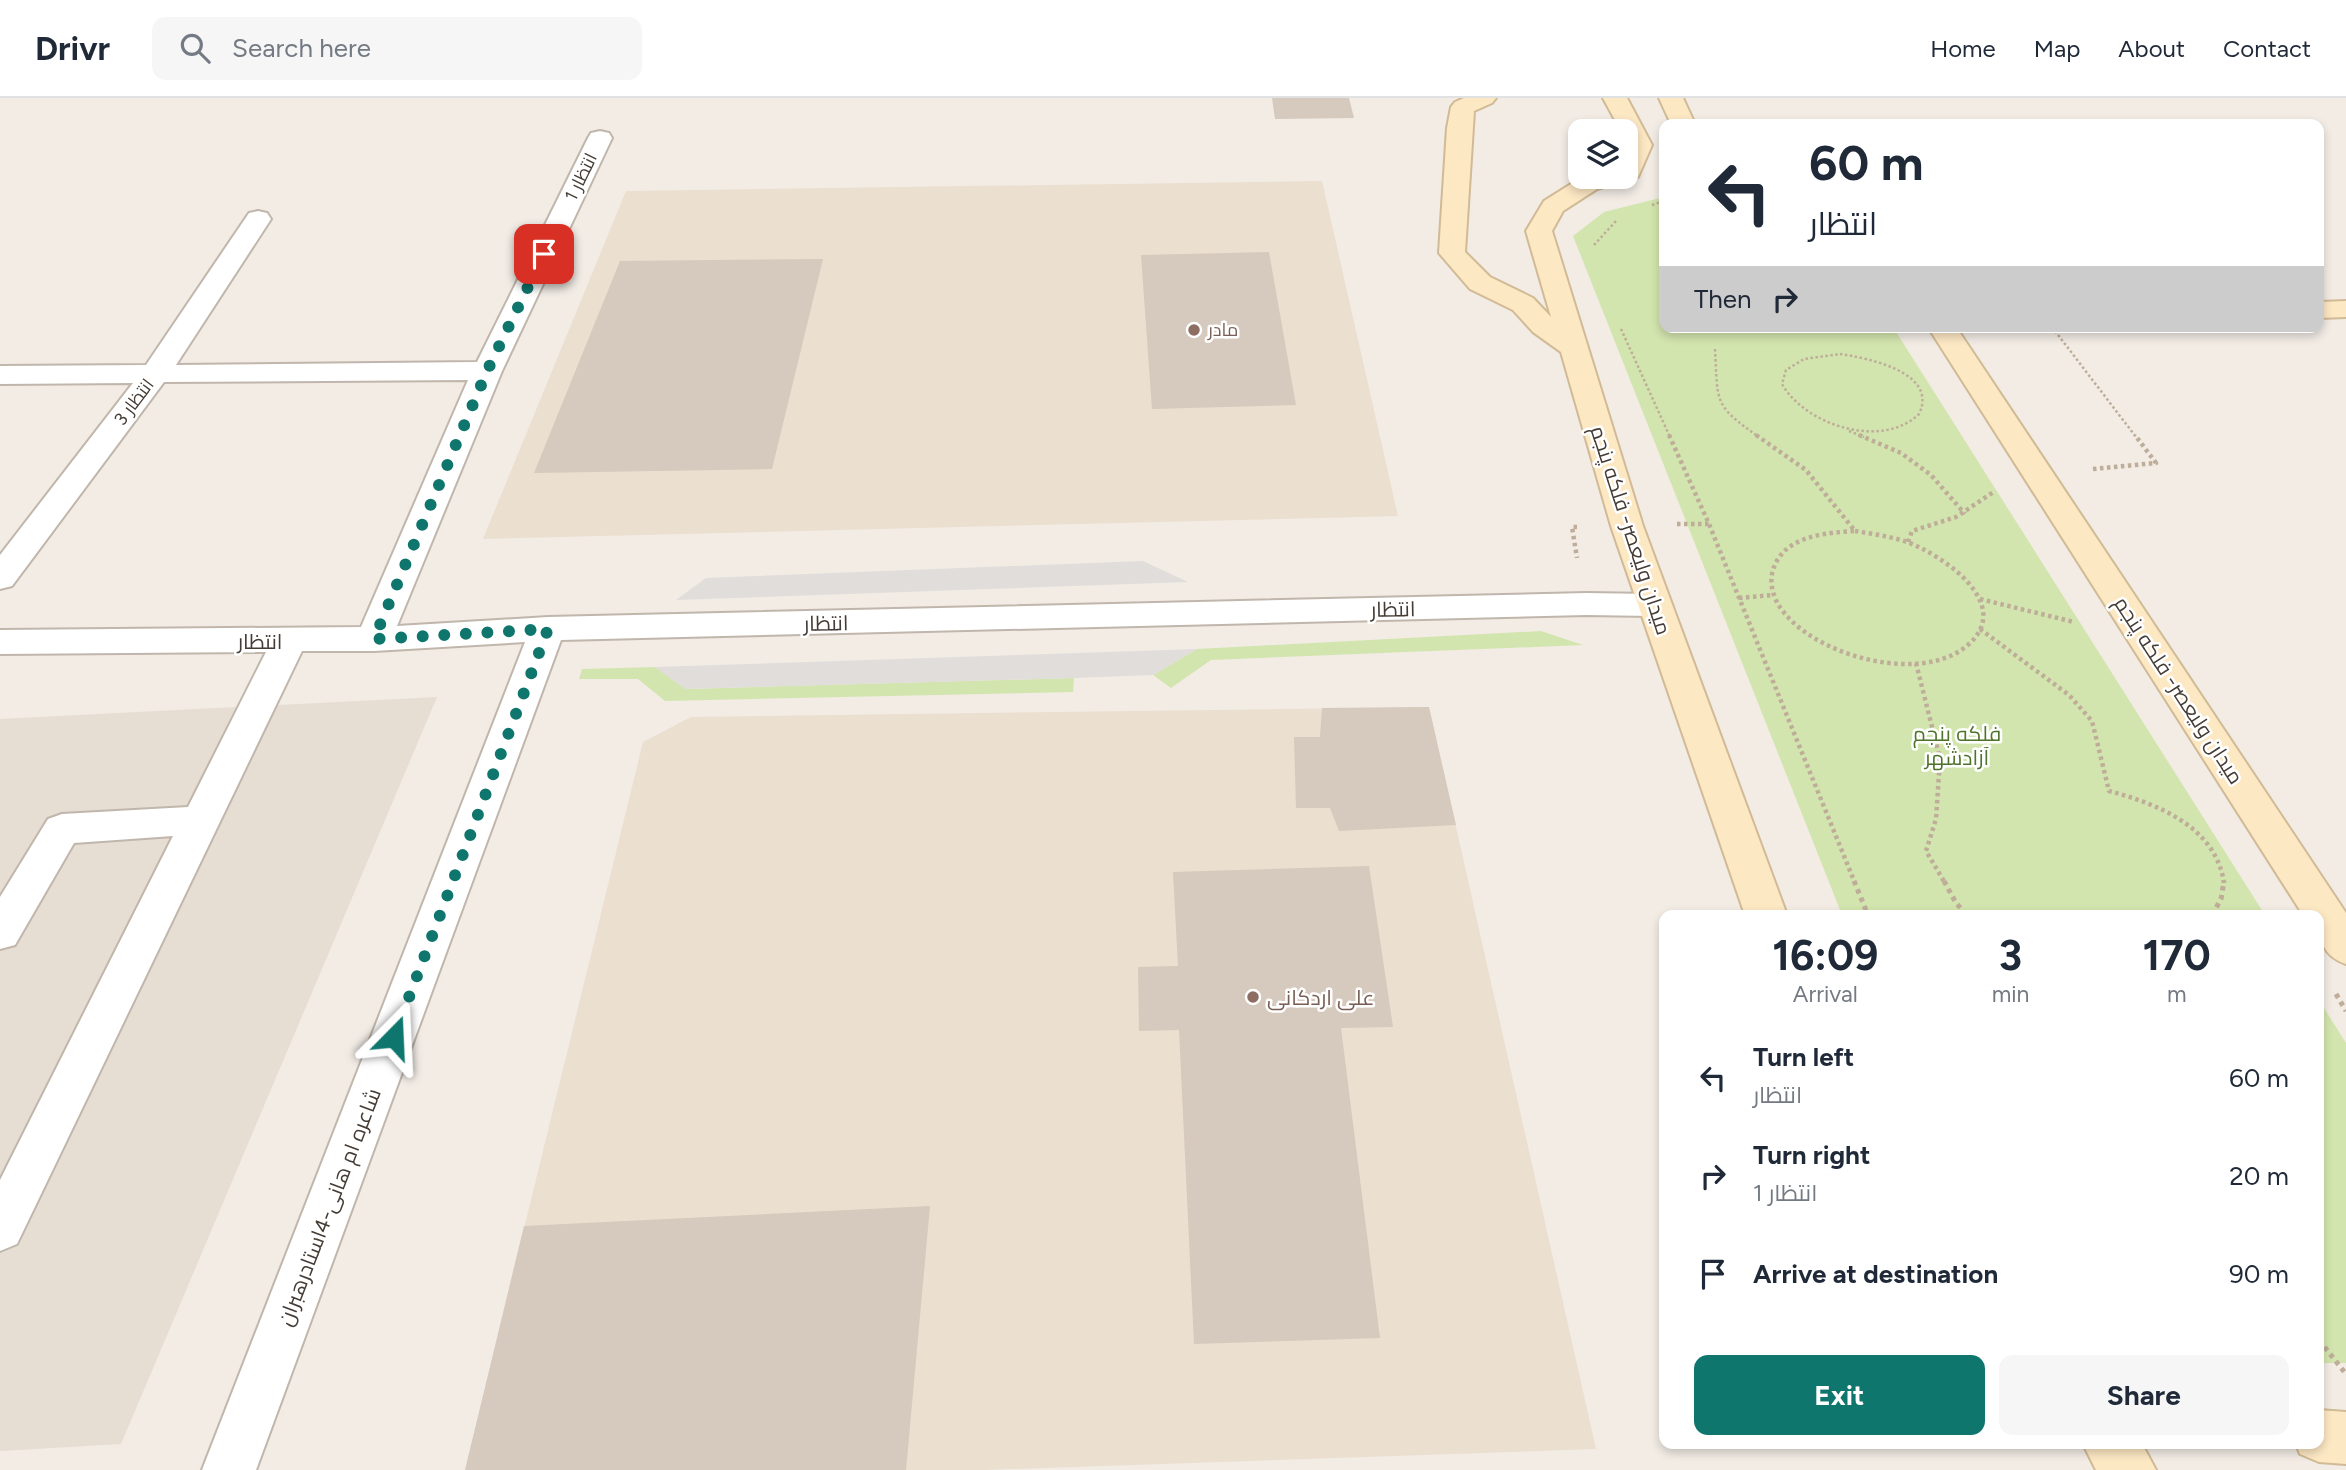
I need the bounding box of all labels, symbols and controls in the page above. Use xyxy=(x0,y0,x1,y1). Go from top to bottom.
search box xyxy=(152,17,642,80)
text: Drivr xyxy=(35,29,110,68)
icon: search xyxy=(176,29,214,67)
text: Search here xyxy=(232,32,371,64)
text: Home xyxy=(1930,34,1996,63)
text: Map xyxy=(2034,34,2080,63)
text: About xyxy=(2118,34,2185,63)
text: Contact xyxy=(2223,34,2311,63)
map controls xyxy=(1568,119,1638,189)
button: layers xyxy=(1568,119,1638,189)
text: 60 m xyxy=(1809,133,1924,192)
icon: left xyxy=(1694,147,1785,238)
street label: انتظار 1 xyxy=(560,150,602,204)
text: انتظار xyxy=(1809,205,1877,243)
pin xyxy=(514,224,574,284)
icon: arrive xyxy=(525,235,563,273)
icon: right xyxy=(1766,280,1804,318)
text: Then xyxy=(1694,283,1752,315)
place label: مادر xyxy=(1207,319,1238,341)
marker: مادر xyxy=(1186,322,1202,338)
street label: انتظار 3 xyxy=(109,374,159,430)
street label: میدان ولیعصر- فلکه پنجم xyxy=(1583,422,1677,638)
street label: میدان ولیعصر- فلکه پنجم xyxy=(2107,592,2249,790)
street label: انتظار xyxy=(1369,596,1416,622)
street label: انتظار xyxy=(802,610,849,636)
street label: انتظار xyxy=(237,629,282,654)
park label: فلکه پنجم آزادشهر xyxy=(1913,721,2001,771)
text: 16:09 xyxy=(1772,930,1878,981)
text: 3 xyxy=(1999,930,2022,981)
text: 170 xyxy=(2143,930,2211,981)
text: Arrival xyxy=(1793,980,1858,1008)
text: min xyxy=(1992,980,2029,1008)
text: m xyxy=(2167,980,2186,1008)
place label: علی اردکانی xyxy=(1267,985,1374,1011)
marker: علی اردکانی xyxy=(1245,989,1261,1005)
position arrow xyxy=(357,1000,431,1074)
text: Turn left xyxy=(1753,1041,1854,1073)
icon: left xyxy=(1694,1059,1732,1097)
text: 60 m xyxy=(2229,1062,2289,1094)
text: انتظار xyxy=(1753,1081,1802,1109)
street label: شاعره ام هانی-4استادرهبران xyxy=(272,1085,388,1330)
text: Turn right xyxy=(1753,1139,1870,1171)
icon: right xyxy=(1694,1157,1732,1195)
text: 20 m xyxy=(2229,1160,2289,1192)
text: انتظار 1 xyxy=(1753,1179,1817,1207)
icon: arrive xyxy=(1694,1255,1732,1293)
text: Arrive at destination xyxy=(1753,1258,1998,1290)
text: 90 m xyxy=(2229,1258,2289,1290)
button: Exit xyxy=(1694,1355,1985,1435)
button: Share xyxy=(1999,1355,2289,1435)

